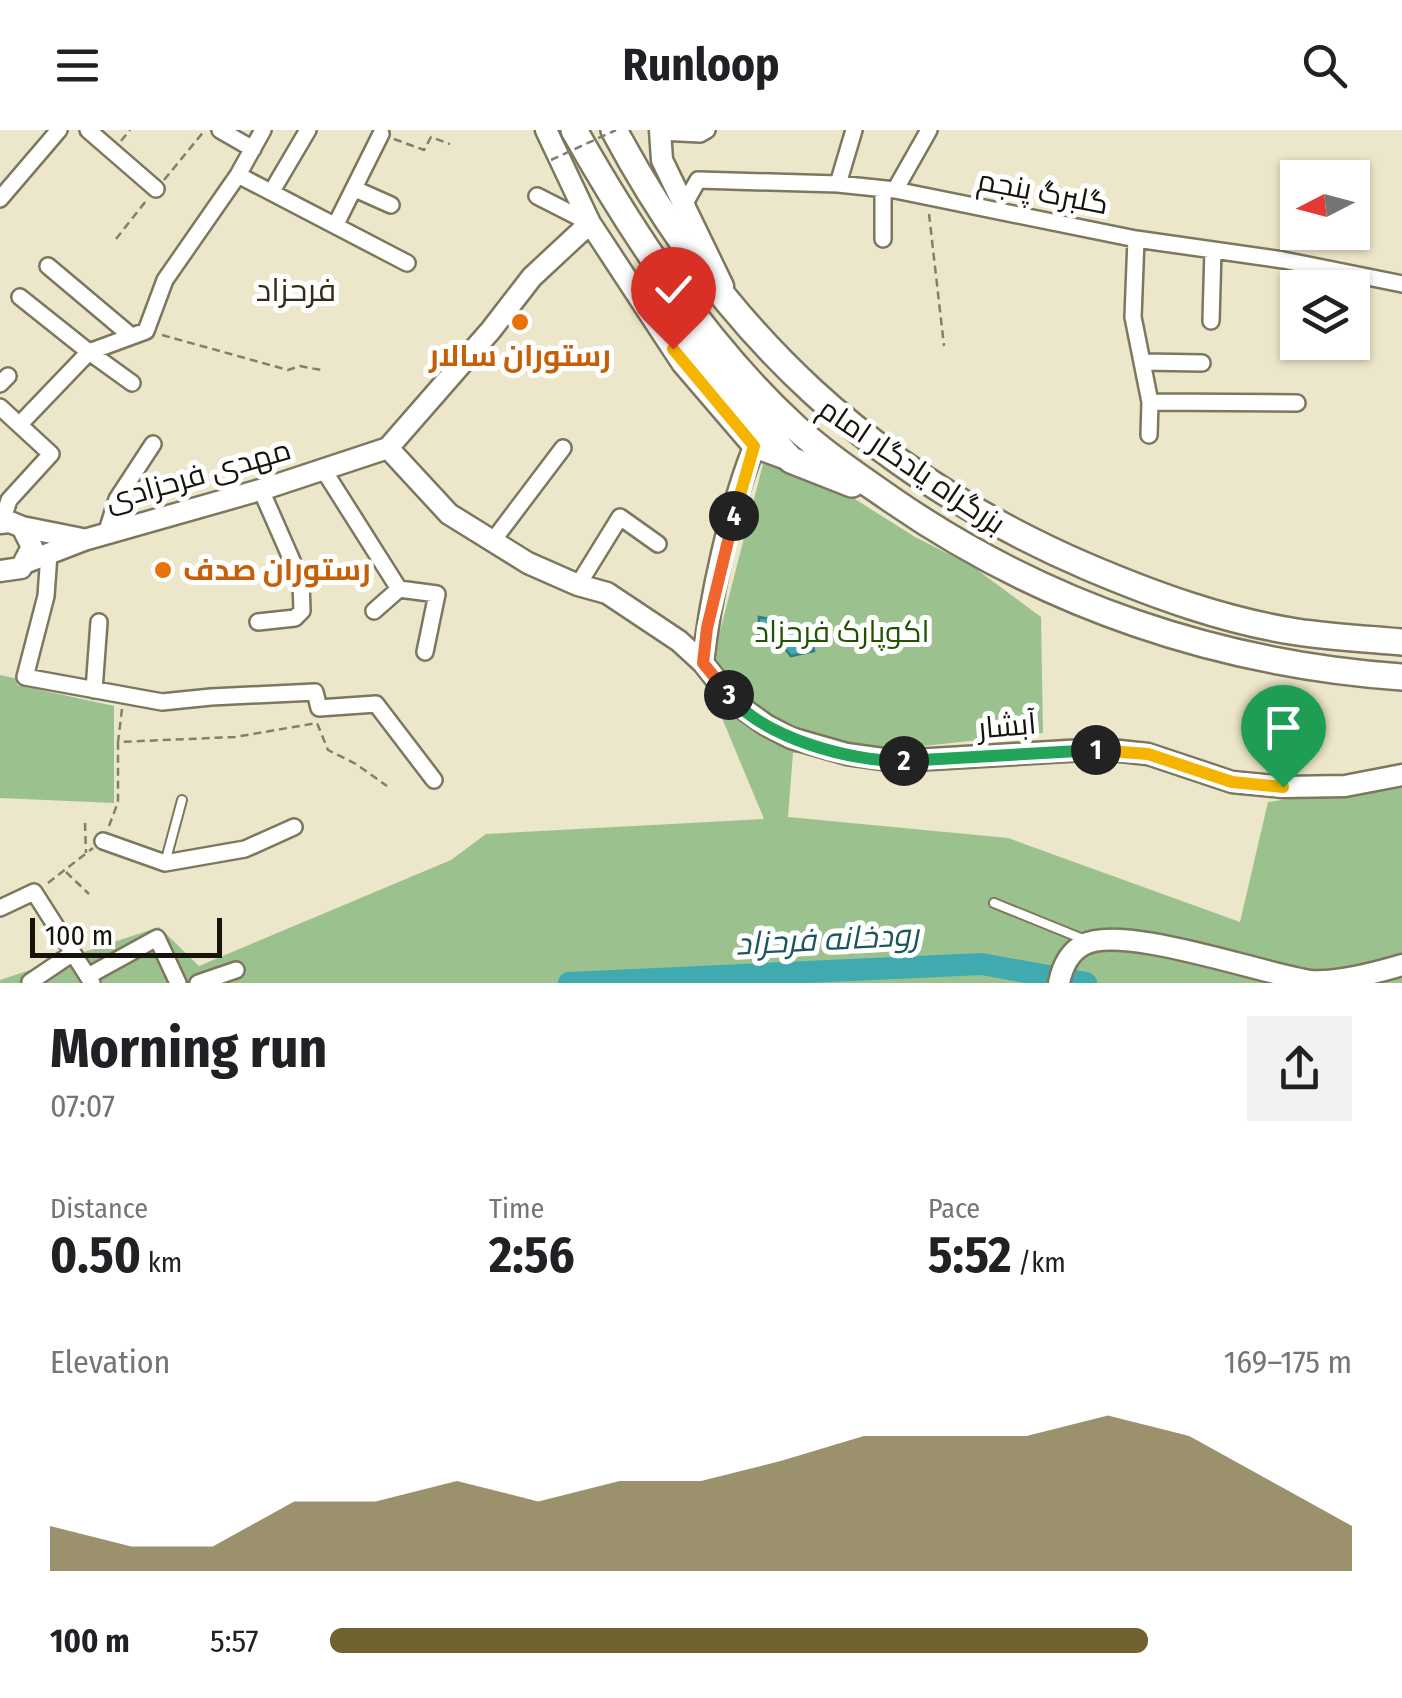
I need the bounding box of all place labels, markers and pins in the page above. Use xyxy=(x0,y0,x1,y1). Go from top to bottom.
pin xyxy=(631,247,716,350)
marker: رستوران سالار xyxy=(509,311,531,333)
place label: رستوران سالار xyxy=(428,338,611,374)
pin: 4 xyxy=(709,491,759,541)
place label: رستوران صدف xyxy=(183,552,371,588)
marker: رستوران صدف xyxy=(152,559,174,581)
pin: 3 xyxy=(704,670,754,720)
pin xyxy=(1241,685,1326,788)
pin: 1 xyxy=(1071,725,1121,775)
pin: 2 xyxy=(879,736,929,786)

